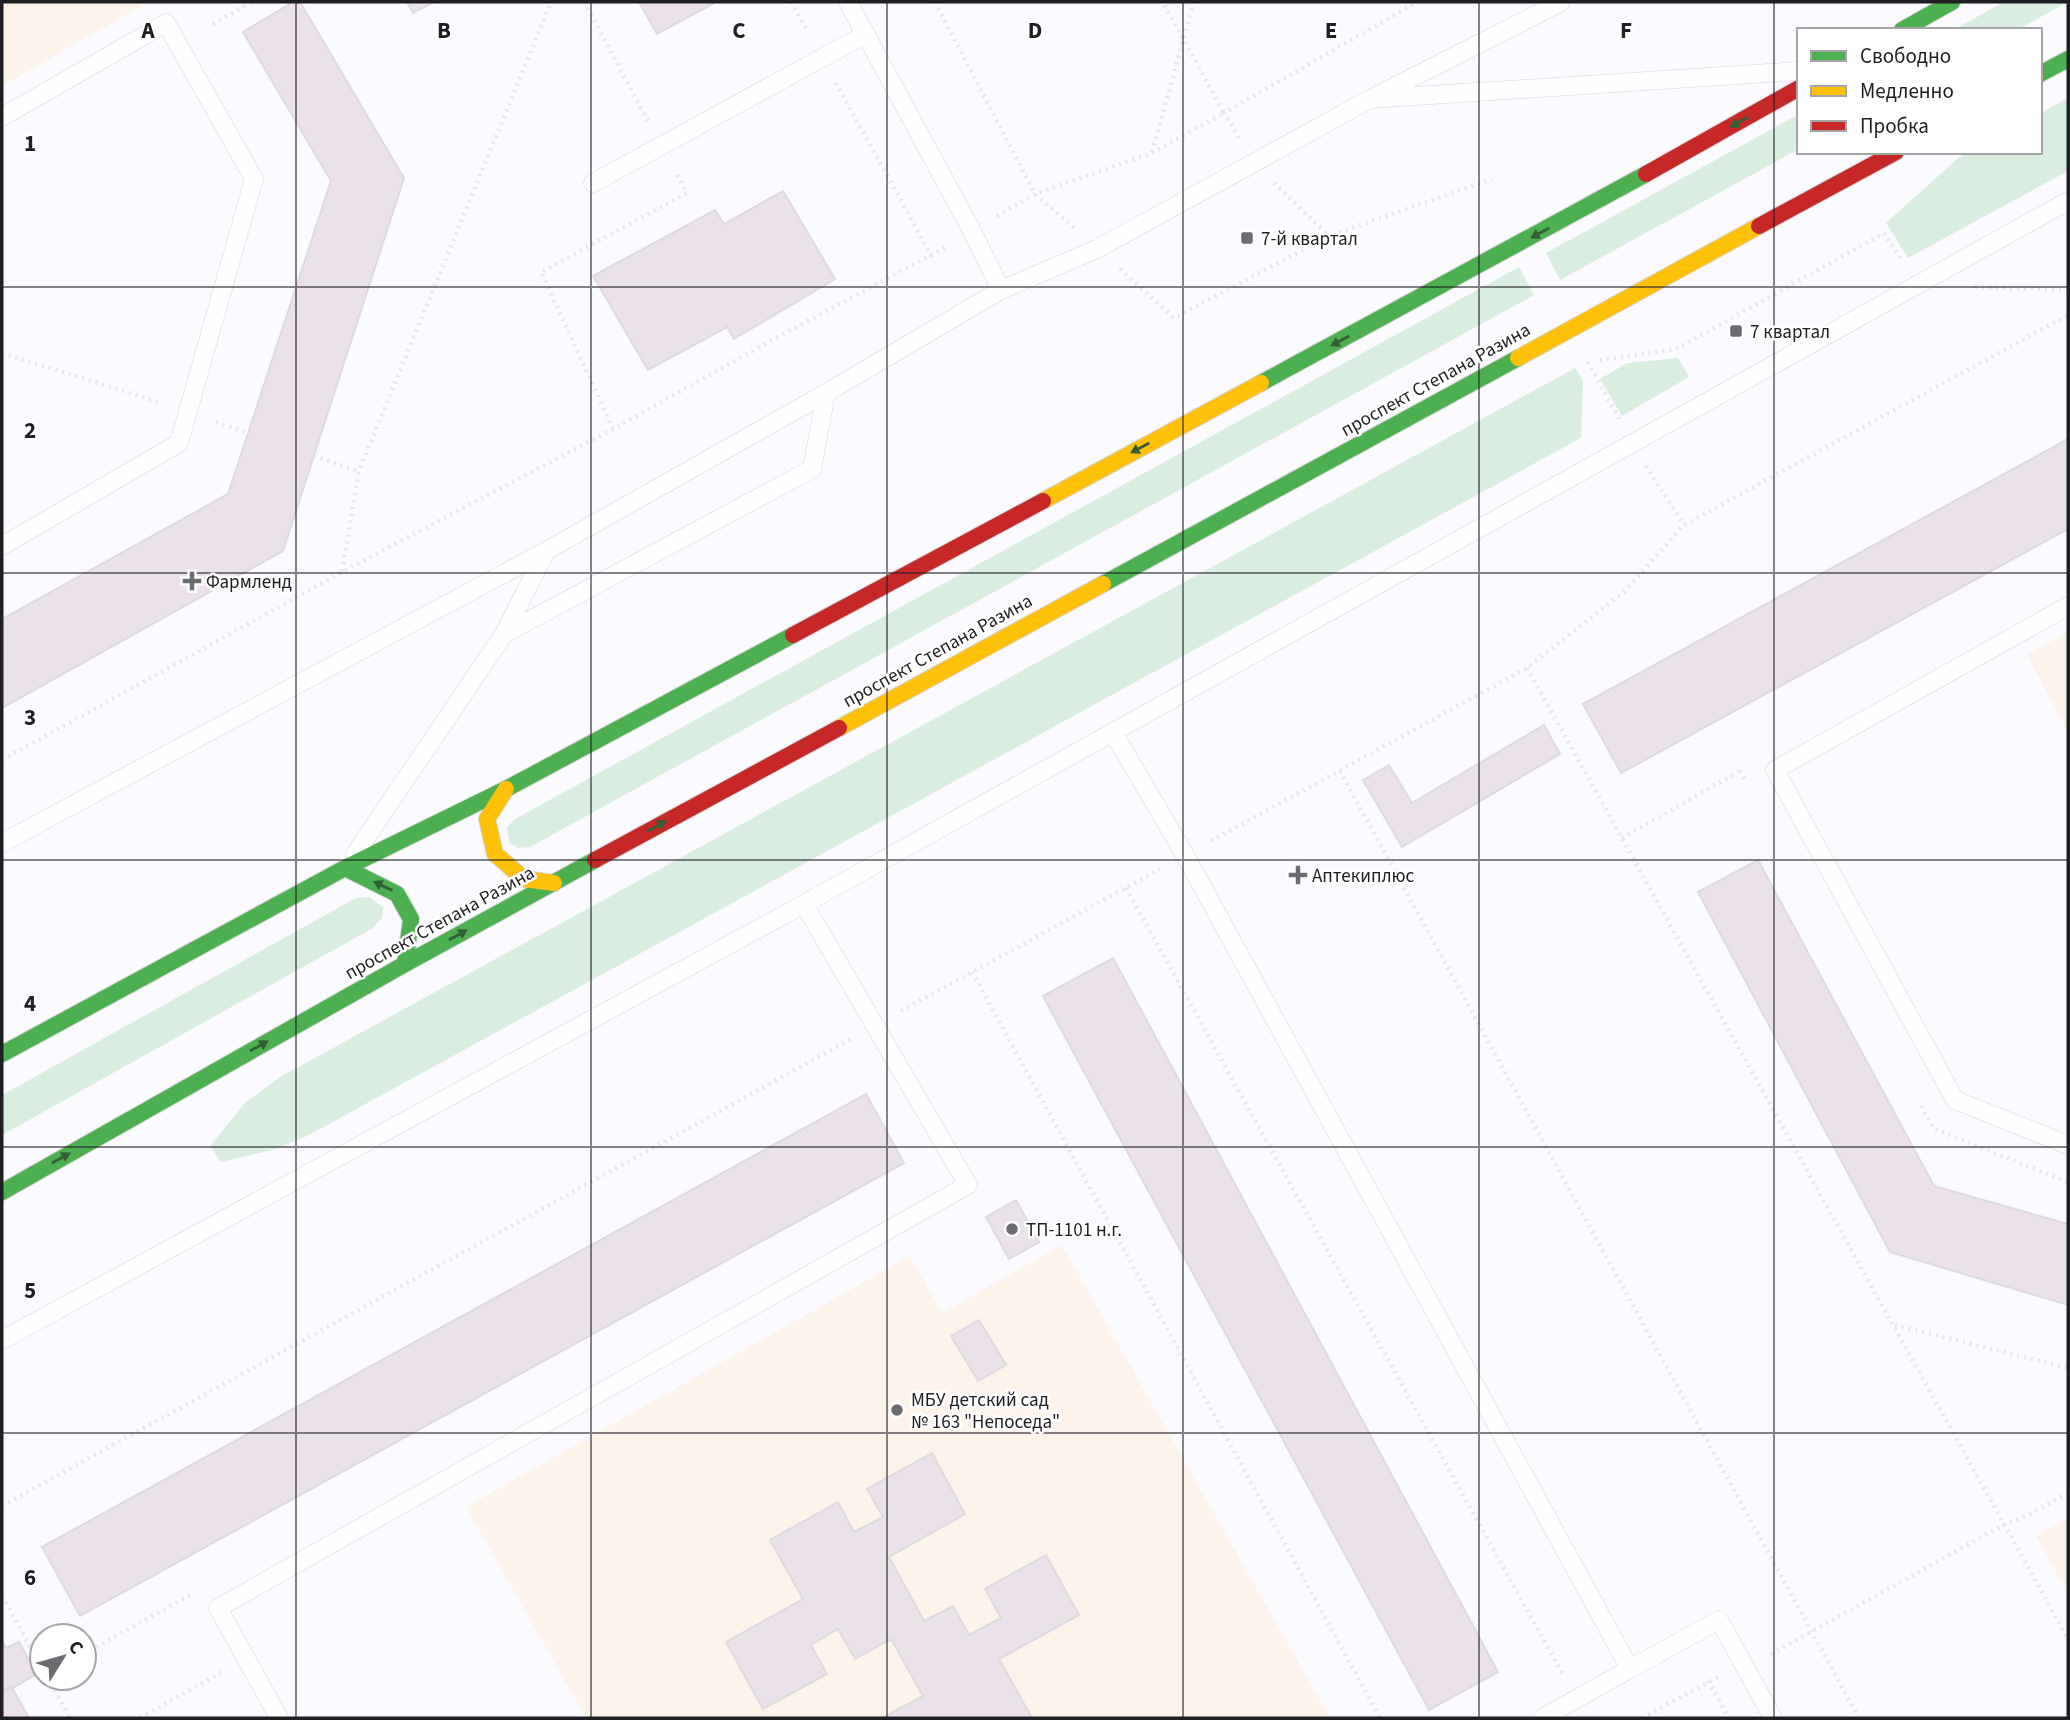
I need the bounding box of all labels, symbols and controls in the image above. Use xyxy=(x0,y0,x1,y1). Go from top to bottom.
text: A xyxy=(140,14,155,47)
text: B xyxy=(437,14,451,47)
text: C xyxy=(732,14,746,47)
text: D xyxy=(1028,14,1042,47)
text: E xyxy=(1325,14,1337,47)
text: F xyxy=(1620,14,1632,47)
legend xyxy=(1797,28,2042,154)
text: Свободно xyxy=(1860,41,1951,71)
text: Медленно xyxy=(1860,76,1954,106)
text: Пробка xyxy=(1860,111,1929,141)
one-way arrow xyxy=(1729,116,1749,128)
text: 1 xyxy=(24,127,36,160)
place label: 7-й квартал xyxy=(1261,226,1358,253)
one-way arrow xyxy=(1531,227,1550,239)
marker: 7-й квартал xyxy=(1239,230,1255,246)
street label: проспект Степана Разина xyxy=(1336,317,1535,444)
place label: 7 квартал xyxy=(1750,319,1830,346)
marker: 7 квартал xyxy=(1728,323,1744,339)
one-way arrow xyxy=(1330,334,1350,346)
text: 2 xyxy=(24,414,36,447)
one-way arrow xyxy=(1130,443,1150,454)
place label: Фармленд xyxy=(206,569,292,596)
marker: Фармленд xyxy=(184,573,200,589)
street label: проспект Степана Разина xyxy=(838,588,1037,715)
text: 3 xyxy=(24,701,36,734)
one-way arrow xyxy=(648,820,667,832)
street label: проспект Степана Разина xyxy=(340,860,539,987)
place label: Аптекиплюс xyxy=(1312,863,1415,890)
marker: Аптекиплюс xyxy=(1290,867,1306,883)
one-way arrow xyxy=(373,881,393,892)
one-way arrow xyxy=(448,929,467,941)
text: 4 xyxy=(24,987,36,1020)
one-way arrow xyxy=(250,1040,269,1052)
one-way arrow xyxy=(51,1152,71,1164)
place label: ТП-1101 н.г. xyxy=(1026,1217,1122,1244)
marker: ТП-1101 н.г. xyxy=(1004,1221,1020,1237)
text: 5 xyxy=(24,1274,36,1307)
place label: МБУ детский сад № 163 "Непоседа" xyxy=(911,1387,1060,1436)
marker: МБУ детский сад № 163 "Непоседа" xyxy=(889,1402,905,1418)
text: 6 xyxy=(24,1561,36,1594)
north arrow xyxy=(28,1622,98,1692)
text: С xyxy=(61,1635,89,1660)

